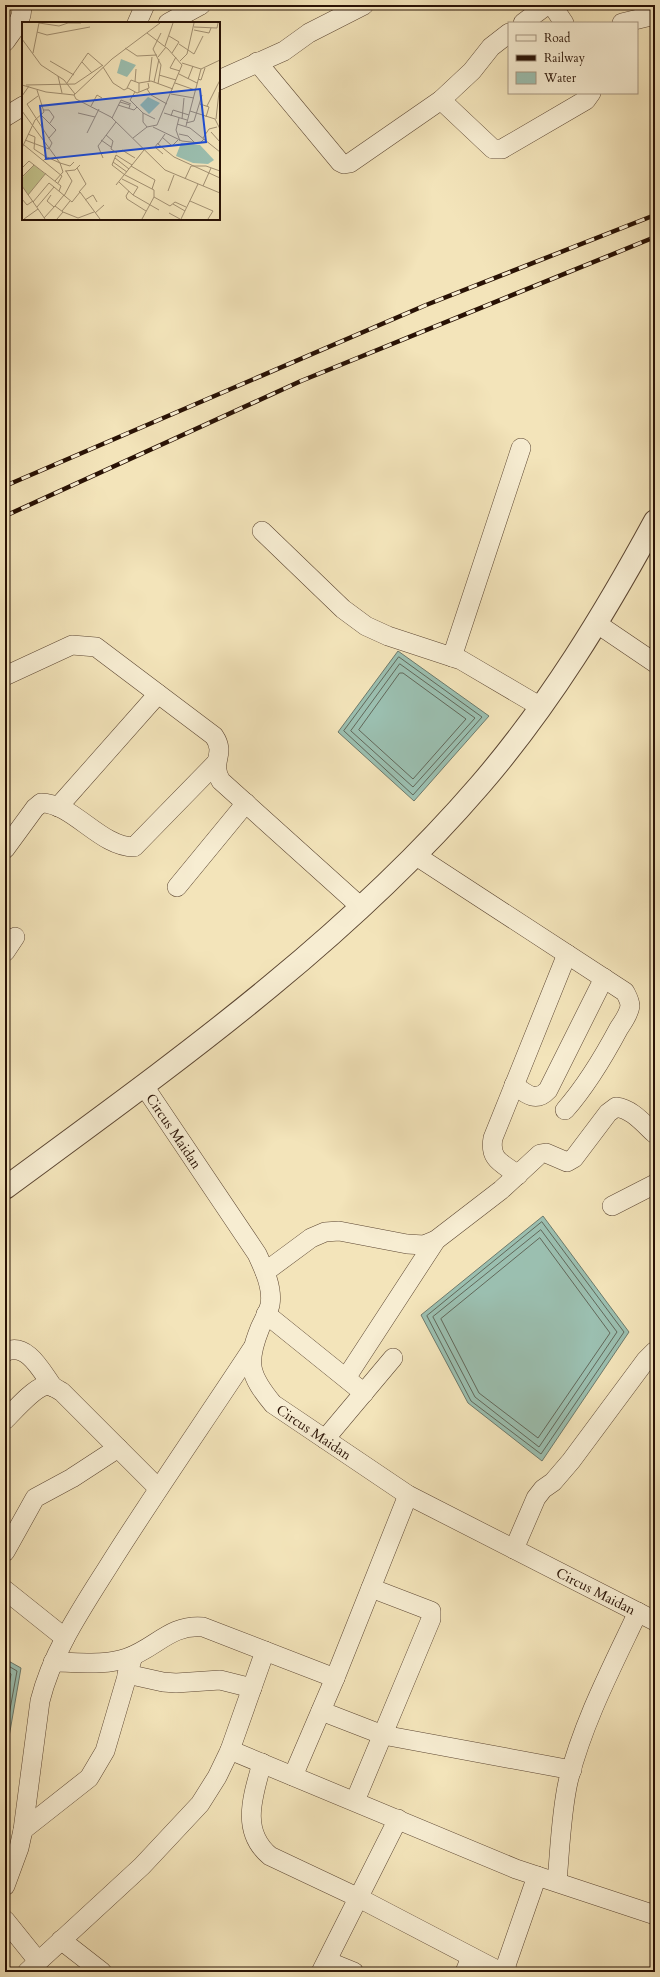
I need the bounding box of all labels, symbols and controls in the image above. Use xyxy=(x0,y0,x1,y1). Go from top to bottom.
inset map xyxy=(22,22,220,220)
legend xyxy=(508,22,638,94)
text: Road xyxy=(544,30,571,46)
text: Railway xyxy=(544,50,586,66)
text: Water xyxy=(543,70,577,86)
street label: Circus Maidan xyxy=(141,1090,206,1173)
street label: Circus Maidan xyxy=(272,1400,355,1465)
street label: Circus Maidan xyxy=(553,1563,639,1620)

